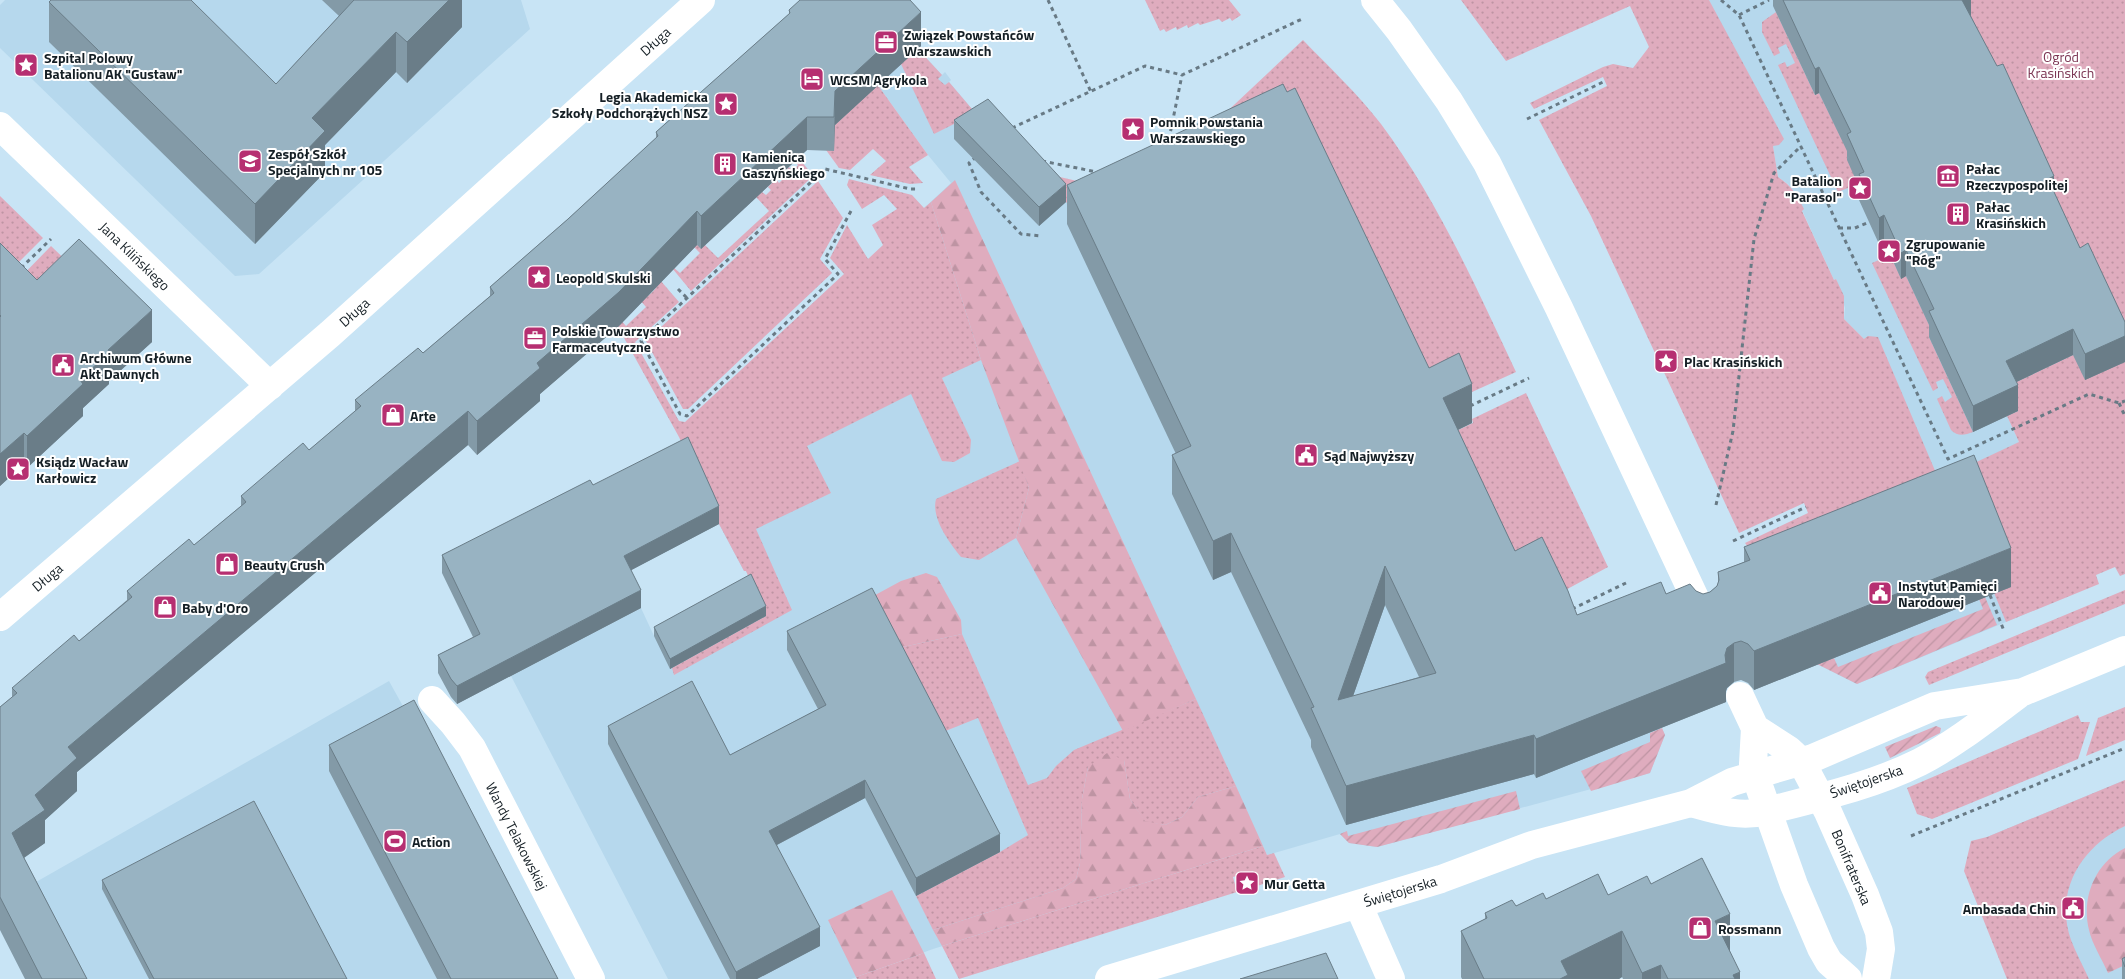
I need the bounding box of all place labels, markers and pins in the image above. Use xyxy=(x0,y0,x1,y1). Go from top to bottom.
place label: Związek Powstańców Warszawskich xyxy=(904,24,1034,61)
office icon: Związek Powstańców Warszawskich xyxy=(873,29,899,55)
place label: Szpital Polowy Batalionu AK "Gustaw" xyxy=(44,47,183,84)
place icon: Szpital Polowy Batalionu AK "Gustaw" xyxy=(13,52,39,78)
hotel icon: WCSM Agrykola xyxy=(799,66,825,92)
place label: WCSM Agrykola xyxy=(830,69,927,90)
place label: Legia Akademicka Szkoły Podchorążych NSZ xyxy=(552,86,708,123)
place icon: Legia Akademicka Szkoły Podchorążych NSZ xyxy=(713,91,739,117)
place label: Pomnik Powstania Warszawskiego xyxy=(1150,111,1263,148)
place icon: Pomnik Powstania Warszawskiego xyxy=(1120,116,1146,142)
place label: Zespół Szkół Specjalnych nr 105 xyxy=(268,143,383,180)
place label: Kamienica Gaszyńskiego xyxy=(742,146,825,183)
school or university icon: Zespół Szkół Specjalnych nr 105 xyxy=(237,148,263,174)
building icon: Kamienica Gaszyńskiego xyxy=(712,151,738,177)
place label: Pałac Rzeczypospolitej xyxy=(1966,158,2068,195)
museum icon: Pałac Rzeczypospolitej xyxy=(1935,163,1961,189)
place label: Batalion "Parasol" xyxy=(1785,170,1842,207)
place icon: Batalion "Parasol" xyxy=(1847,175,1873,201)
place label: Pałac Krasińskich xyxy=(1976,196,2046,233)
building icon: Pałac Krasińskich xyxy=(1945,201,1971,227)
place label: Zgrupowanie "Róg" xyxy=(1906,233,1985,270)
place icon: Zgrupowanie "Róg" xyxy=(1876,238,1902,264)
place icon: Leopold Skulski xyxy=(526,264,552,290)
place label: Leopold Skulski xyxy=(556,267,651,288)
place label: Polskie Towarzystwo Farmaceutyczne xyxy=(552,320,679,357)
office icon: Polskie Towarzystwo Farmaceutyczne xyxy=(522,325,548,351)
place label: Archiwum Główne Akt Dawnych xyxy=(80,347,192,384)
place icon: Plac Krasińskich xyxy=(1653,348,1679,374)
place label: Plac Krasińskich xyxy=(1684,351,1782,372)
public building icon: Archiwum Główne Akt Dawnych xyxy=(50,352,76,378)
shop icon: Arte xyxy=(380,402,406,428)
place label: Arte xyxy=(410,405,436,426)
public building icon: Sąd Najwyższy xyxy=(1293,442,1319,468)
place label: Sąd Najwyższy xyxy=(1324,445,1414,466)
place label: Ksiądz Wacław Karłowicz xyxy=(36,451,128,488)
place icon: Ksiądz Wacław Karłowicz xyxy=(5,456,31,482)
shop icon: Beauty Crush xyxy=(214,551,240,577)
place label: Beauty Crush xyxy=(244,554,325,575)
place label: Instytut Pamięci Narodowej xyxy=(1898,575,1997,612)
public building icon: Instytut Pamięci Narodowej xyxy=(1867,580,1893,606)
shop icon: Baby d'Oro xyxy=(152,594,178,620)
place label: Baby d'Oro xyxy=(182,597,248,618)
sports icon: Action xyxy=(382,828,408,854)
place label: Action xyxy=(412,831,451,852)
place icon: Mur Getta xyxy=(1234,870,1260,896)
place label: Mur Getta xyxy=(1264,873,1325,894)
public building icon: Ambasada Chin xyxy=(2060,895,2086,921)
place label: Ambasada Chin xyxy=(1963,898,2056,919)
shop icon: Rossmann xyxy=(1687,915,1713,941)
place label: Rossmann xyxy=(1718,918,1782,939)

